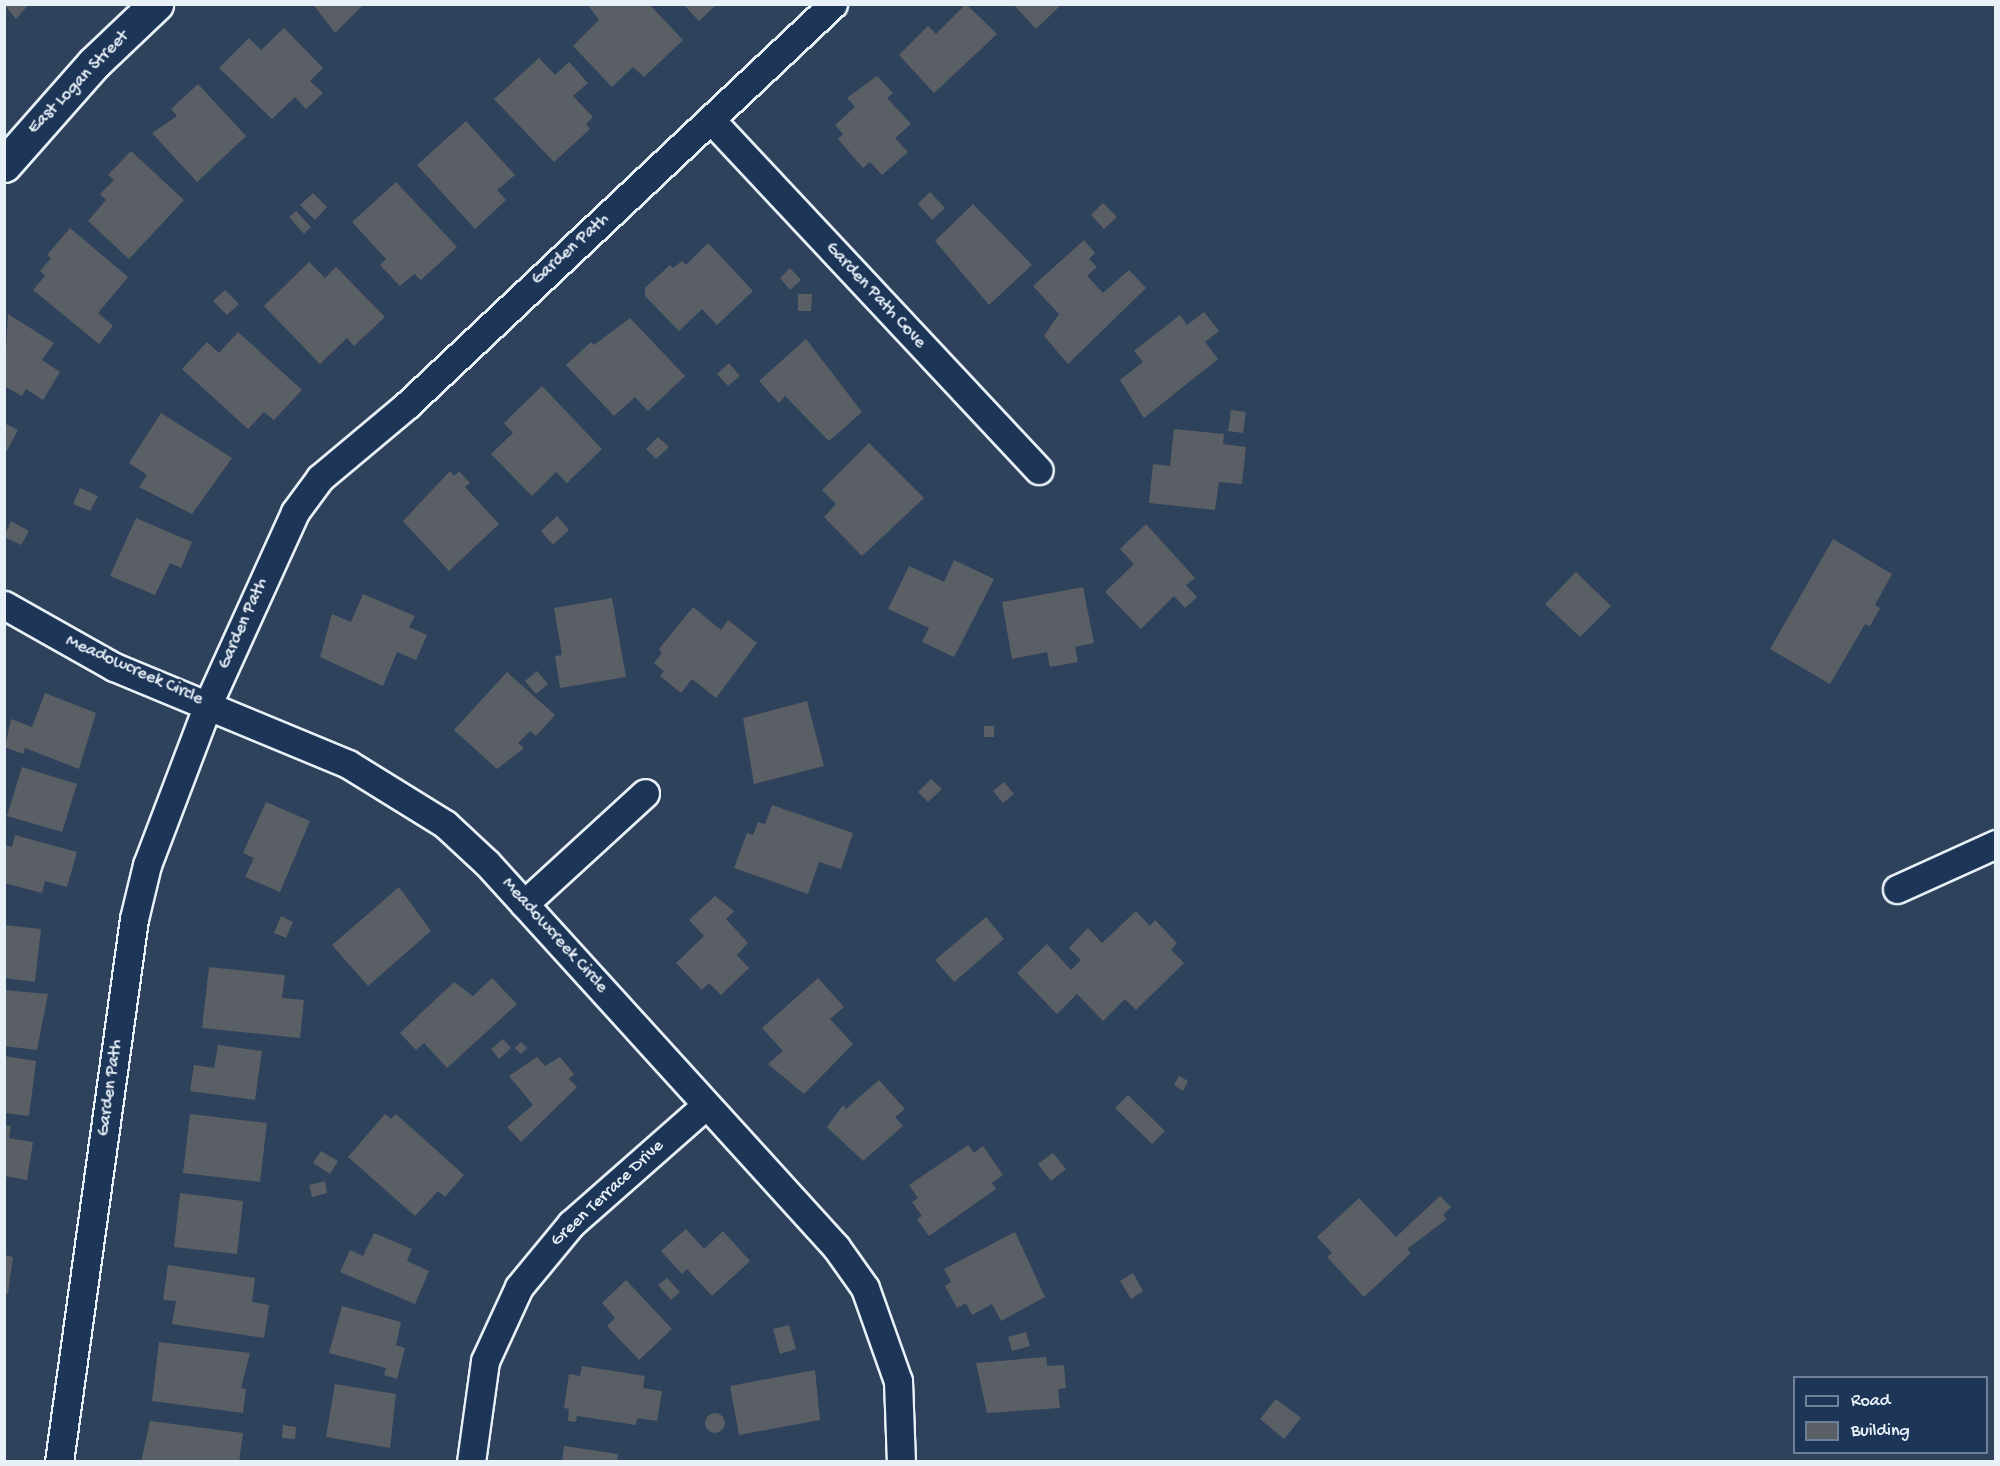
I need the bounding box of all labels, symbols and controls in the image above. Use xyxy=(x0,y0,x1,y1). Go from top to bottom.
street label: East Logan Street xyxy=(24,26,134,140)
street label: Garden Path xyxy=(528,209,614,291)
street label: Garden Path Cove xyxy=(820,238,930,354)
street label: Garden Path xyxy=(214,575,274,673)
street label: Meadowcreek Circle xyxy=(62,631,206,711)
street label: Meadowcreek Circle xyxy=(496,874,612,998)
street label: Garden Path xyxy=(94,1038,128,1138)
street label: Green Terrace Drive xyxy=(547,1136,669,1252)
legend xyxy=(1793,1376,1988,1454)
text: Road xyxy=(1851,1391,1890,1412)
text: Building xyxy=(1851,1421,1910,1442)

